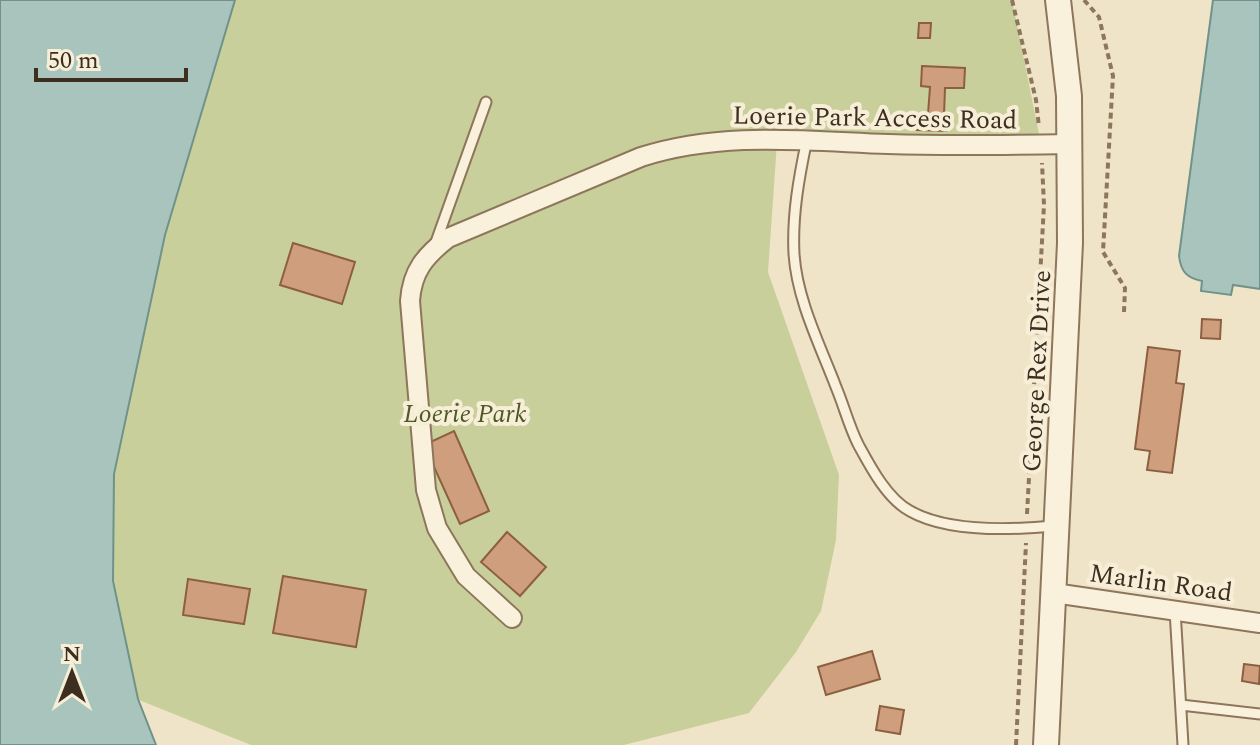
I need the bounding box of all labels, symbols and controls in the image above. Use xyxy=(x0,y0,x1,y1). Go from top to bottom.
scale bar xyxy=(36,32,186,82)
text: 50 m xyxy=(48,43,99,79)
street label: Loerie Park Access Road xyxy=(732,96,1018,140)
street label: George Rex Drive xyxy=(1012,269,1062,473)
park label: Loerie Park xyxy=(403,394,527,434)
street label: Marlin Road xyxy=(1087,553,1235,613)
north arrow xyxy=(32,633,112,713)
text: N xyxy=(63,638,81,671)

